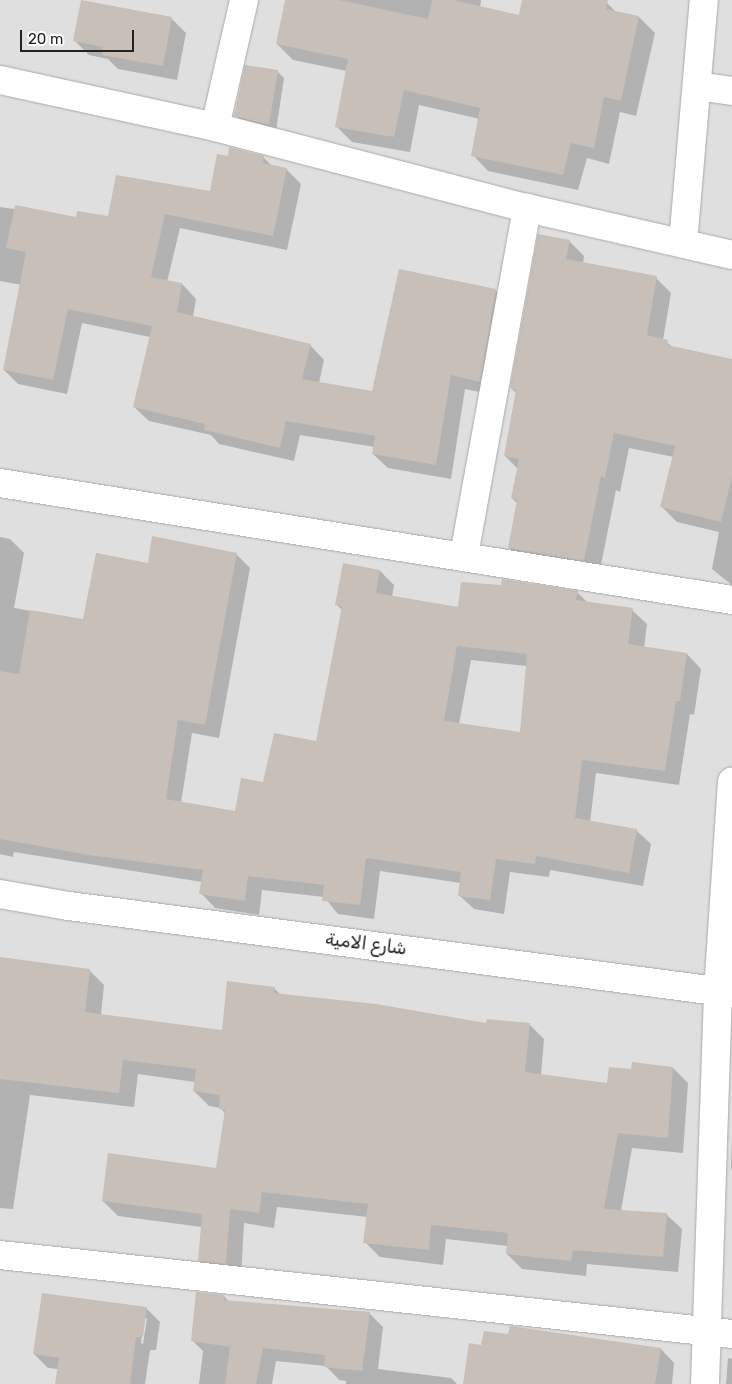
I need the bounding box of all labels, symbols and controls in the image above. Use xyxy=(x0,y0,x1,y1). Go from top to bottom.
scale bar xyxy=(22,20,136,52)
text: 20 m xyxy=(28,30,63,48)
street label: شارع الامية xyxy=(324,928,408,960)

